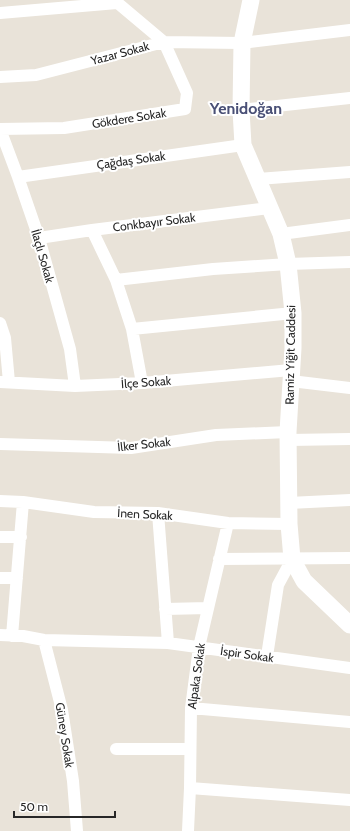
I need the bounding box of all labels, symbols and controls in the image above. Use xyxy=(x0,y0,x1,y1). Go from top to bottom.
street label: Yazar Sokak xyxy=(88,38,151,68)
district label: Yenidoğan xyxy=(209,99,282,118)
street label: Gökdere Sokak xyxy=(91,105,168,131)
street label: Çağdaş Sokak xyxy=(96,148,167,172)
street label: Conkbayır Sokak xyxy=(112,209,197,235)
street label: İlaçlı Sokak xyxy=(28,227,58,285)
street label: Ramiz Yiğit Caddesi xyxy=(282,305,298,405)
street label: İlçe Sokak xyxy=(120,373,172,391)
street label: İlker Sokak xyxy=(117,434,172,454)
street label: İnen Sokak xyxy=(117,505,174,523)
street label: Alpaka Sokak xyxy=(184,641,208,710)
street label: İspir Sokak xyxy=(219,643,275,665)
street label: Güney Sokak xyxy=(52,701,78,769)
scale bar xyxy=(14,793,115,819)
text: 50 m xyxy=(20,799,48,814)

